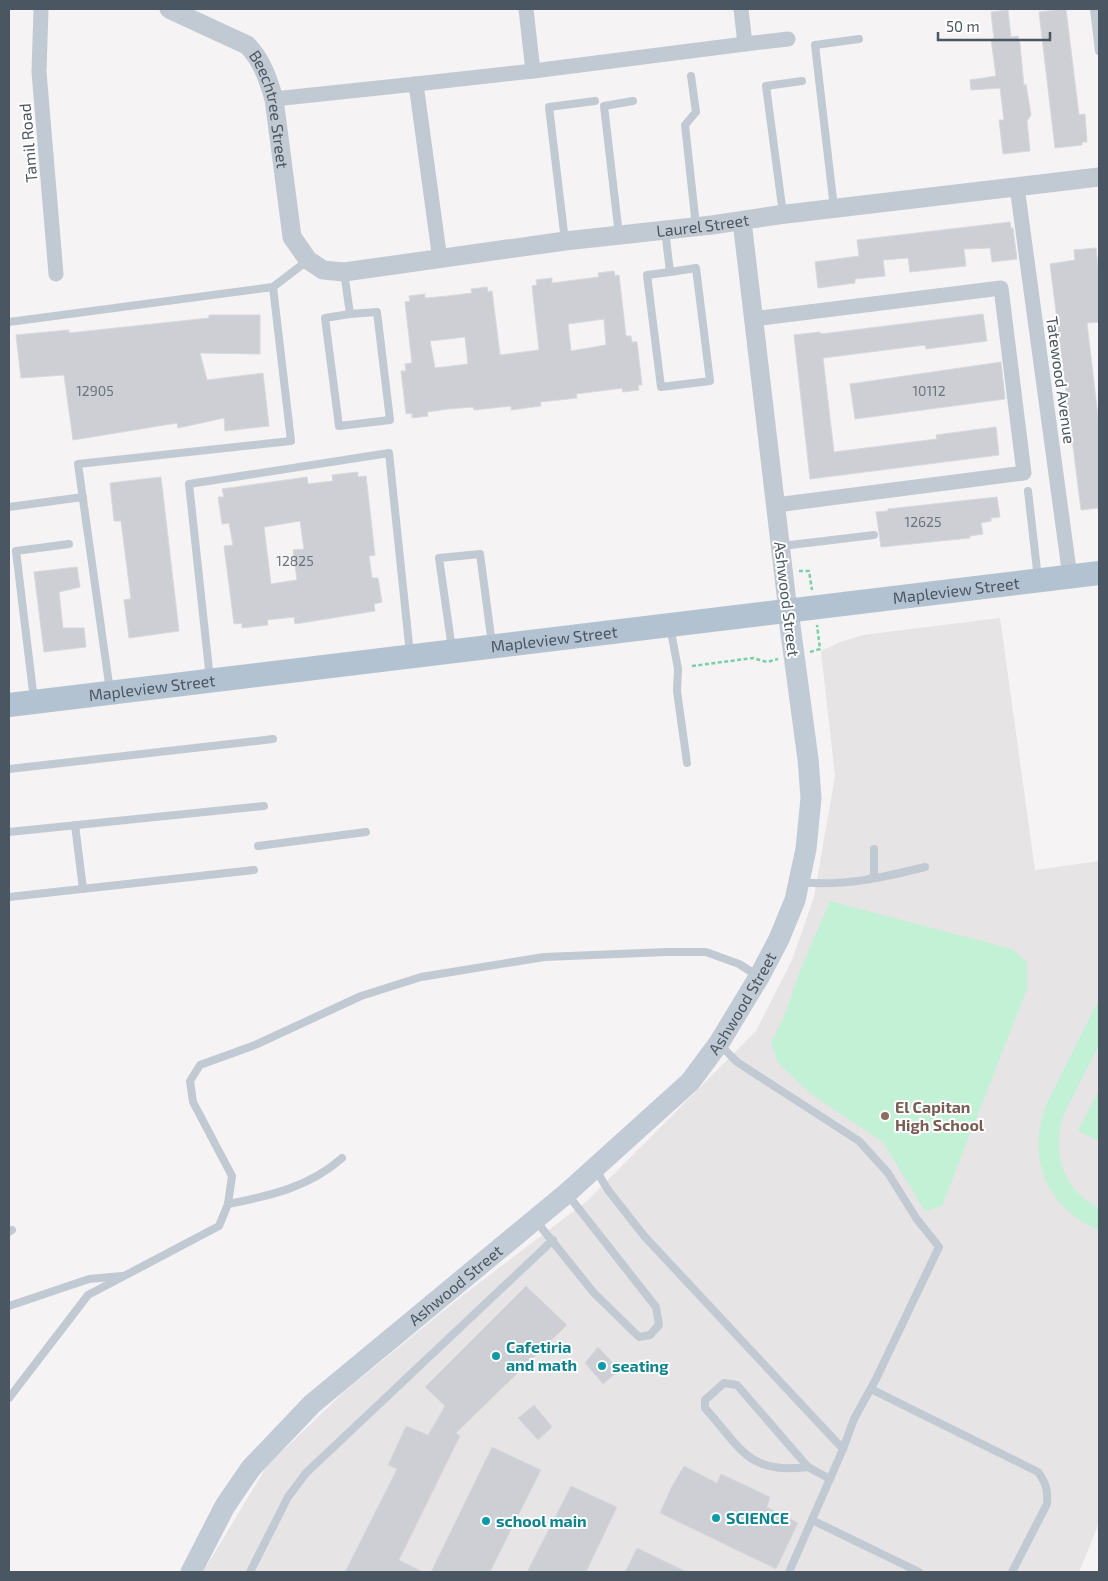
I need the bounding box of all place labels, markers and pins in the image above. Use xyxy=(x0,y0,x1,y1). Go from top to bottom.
place label: El Capitan High School xyxy=(895,1097,985,1134)
marker: El Capitan High School xyxy=(879,1110,891,1122)
place label: Cafetiria and math xyxy=(506,1337,577,1374)
marker: Cafetiria and math xyxy=(490,1350,502,1362)
place label: seating xyxy=(612,1356,669,1375)
marker: seating xyxy=(596,1360,608,1372)
place label: SCIENCE xyxy=(726,1508,789,1527)
place label: school main xyxy=(496,1511,587,1530)
marker: SCIENCE xyxy=(710,1512,722,1524)
marker: school main xyxy=(480,1515,492,1527)

